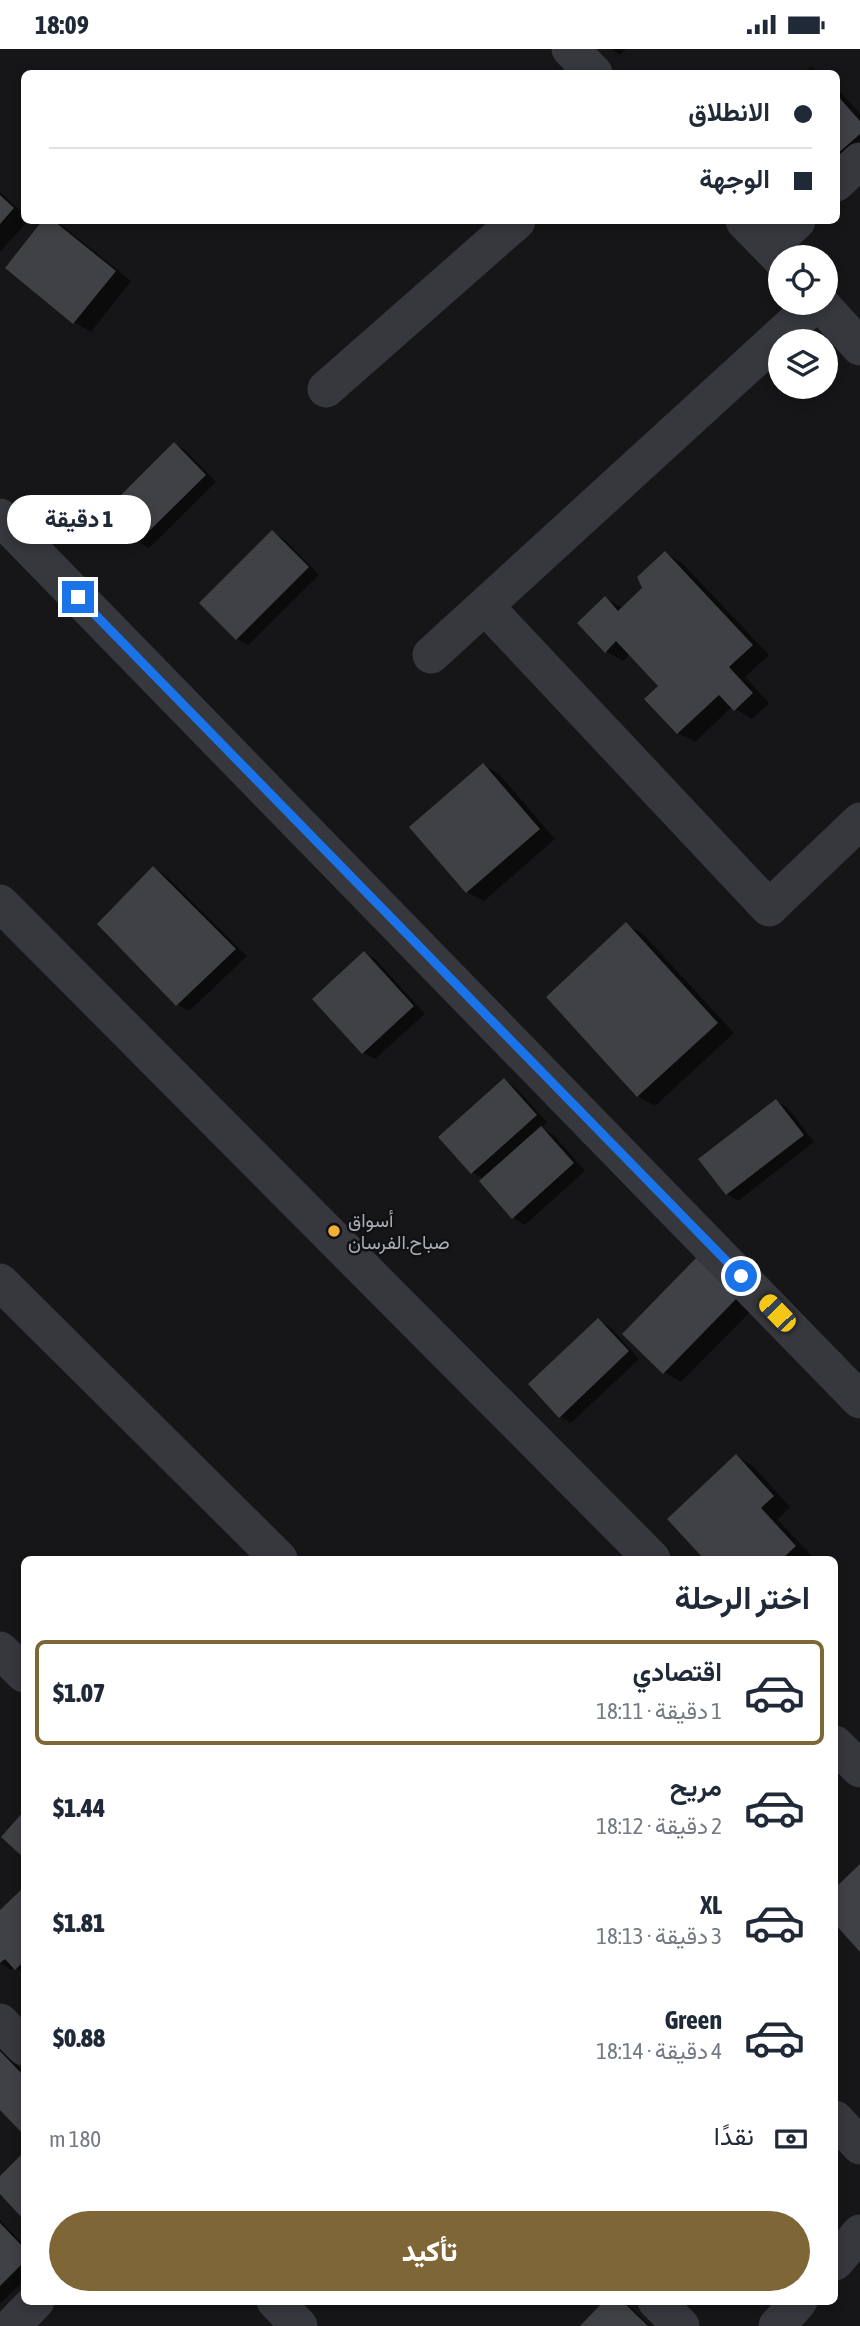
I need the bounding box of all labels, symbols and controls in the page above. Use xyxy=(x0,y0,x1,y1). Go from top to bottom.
text: 18:09 xyxy=(35,10,89,40)
text: الانطلاق xyxy=(688,97,770,127)
text: الوجهة xyxy=(699,164,770,194)
map controls xyxy=(768,245,838,399)
button: locate xyxy=(768,245,838,315)
button: layers xyxy=(768,329,838,399)
callout: 1 دقيقة xyxy=(6,496,150,545)
text: 1 دقيقة xyxy=(45,506,113,532)
route end xyxy=(62,581,94,613)
place label: أسواق صباح.الفرسان xyxy=(348,1209,450,1255)
marker: أسواق صباح.الفرسان xyxy=(326,1223,342,1239)
route start xyxy=(725,1260,757,1292)
car xyxy=(755,1291,800,1335)
text: اختر الرحلة xyxy=(674,1579,810,1616)
text: اقتصادي xyxy=(633,1657,722,1687)
icon: car xyxy=(743,1661,806,1724)
text: $1.07 xyxy=(53,1678,105,1708)
text: 1 دقيقة · 18:11 xyxy=(596,1698,722,1724)
text: مريح xyxy=(670,1772,722,1802)
icon: car xyxy=(743,1776,806,1839)
text: $1.44 xyxy=(53,1793,105,1823)
text: 2 دقيقة · 18:12 xyxy=(596,1813,722,1839)
text: XL xyxy=(700,1890,722,1920)
icon: car xyxy=(743,1891,806,1954)
text: $1.81 xyxy=(53,1908,105,1938)
text: 3 دقيقة · 18:13 xyxy=(596,1923,722,1949)
text: Green xyxy=(664,2005,722,2035)
icon: car xyxy=(743,2006,806,2069)
text: $0.88 xyxy=(53,2023,105,2053)
text: 4 دقيقة · 18:14 xyxy=(596,2038,722,2064)
icon: cash xyxy=(772,2120,810,2158)
text: نقدًا xyxy=(714,2121,754,2151)
text: 180 m xyxy=(49,2126,101,2152)
button: تأكيد xyxy=(49,2211,810,2291)

